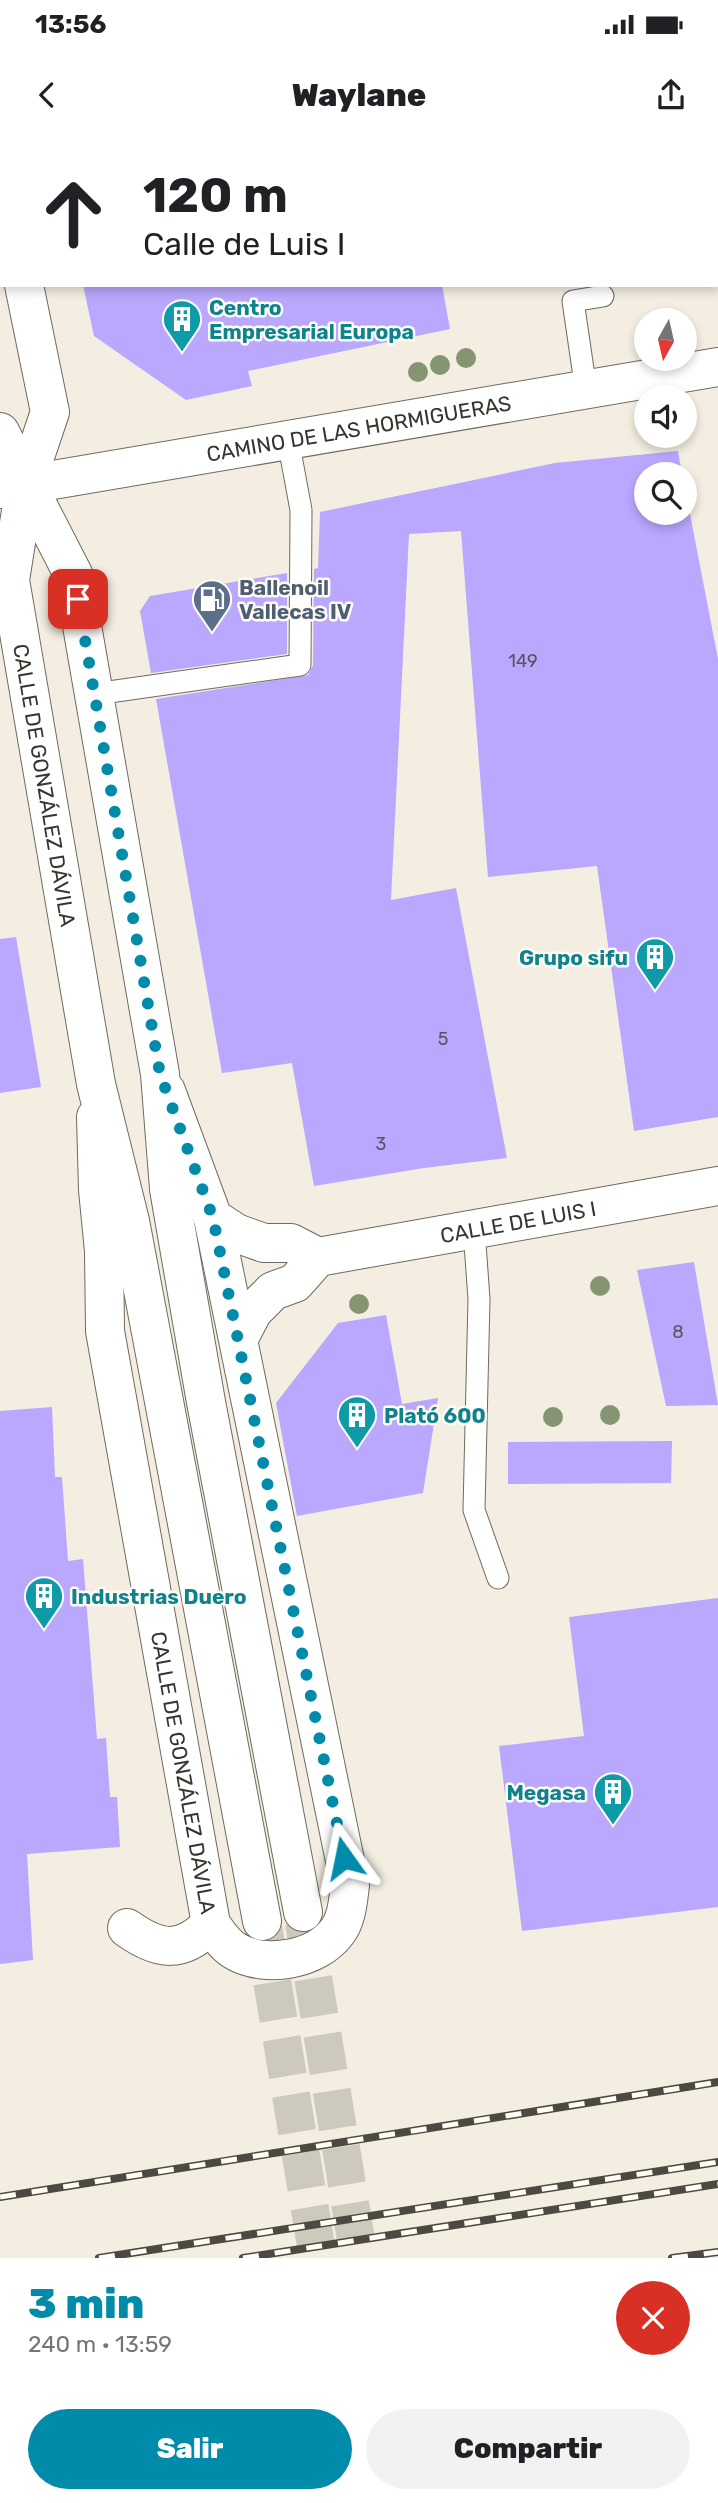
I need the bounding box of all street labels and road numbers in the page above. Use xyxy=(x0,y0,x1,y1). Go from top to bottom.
street label: CAMINO DE LAS HORMIGUERAS xyxy=(205,390,513,466)
street label: CALLE DE GONZÁLEZ DÁVILA xyxy=(9,642,81,928)
street label: CALLE DE LUIS I xyxy=(438,1195,598,1248)
street label: CALLE DE GONZÁLEZ DÁVILA xyxy=(146,1629,221,1916)

